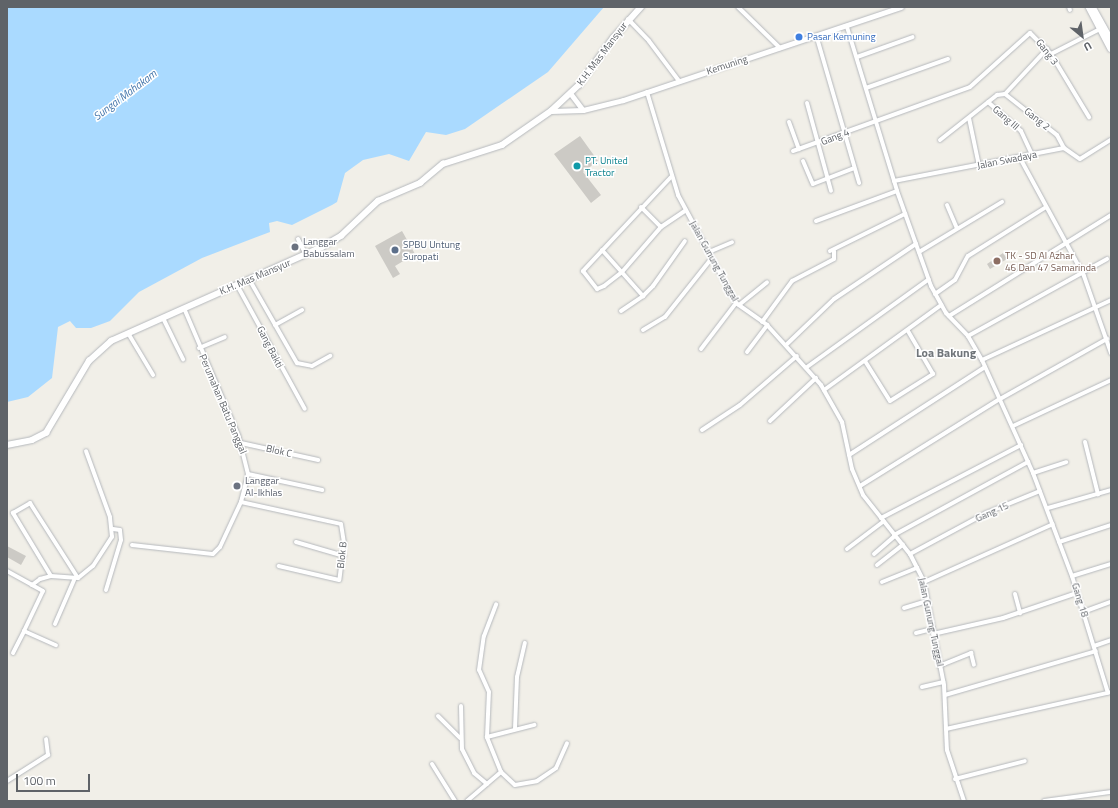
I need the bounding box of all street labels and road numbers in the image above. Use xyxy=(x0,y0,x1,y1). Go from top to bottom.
street label: K.H. Mas Mansyur xyxy=(574,20,630,88)
street label: Gang 3 xyxy=(1033,37,1061,67)
street label: Kemuning xyxy=(705,53,749,77)
street label: Gang III xyxy=(990,103,1022,133)
street label: Gang 2 xyxy=(1022,105,1052,133)
street label: Gang 4 xyxy=(819,126,851,148)
street label: Jalan Swadaya xyxy=(976,148,1038,172)
street label: Jalan Gunung Tunggal xyxy=(687,219,741,303)
street label: K.H. Mas Mansyur xyxy=(218,257,292,297)
street label: Gang Bakti xyxy=(254,324,286,370)
street label: Perumahan Batu Panggal xyxy=(197,352,249,456)
street label: Blok C xyxy=(265,442,293,460)
street label: Gang 15 xyxy=(974,499,1010,525)
street label: Blok B xyxy=(335,541,349,569)
street label: Jalan Gunung Tunggal xyxy=(916,577,946,667)
street label: Gang 18 xyxy=(1069,581,1091,619)

